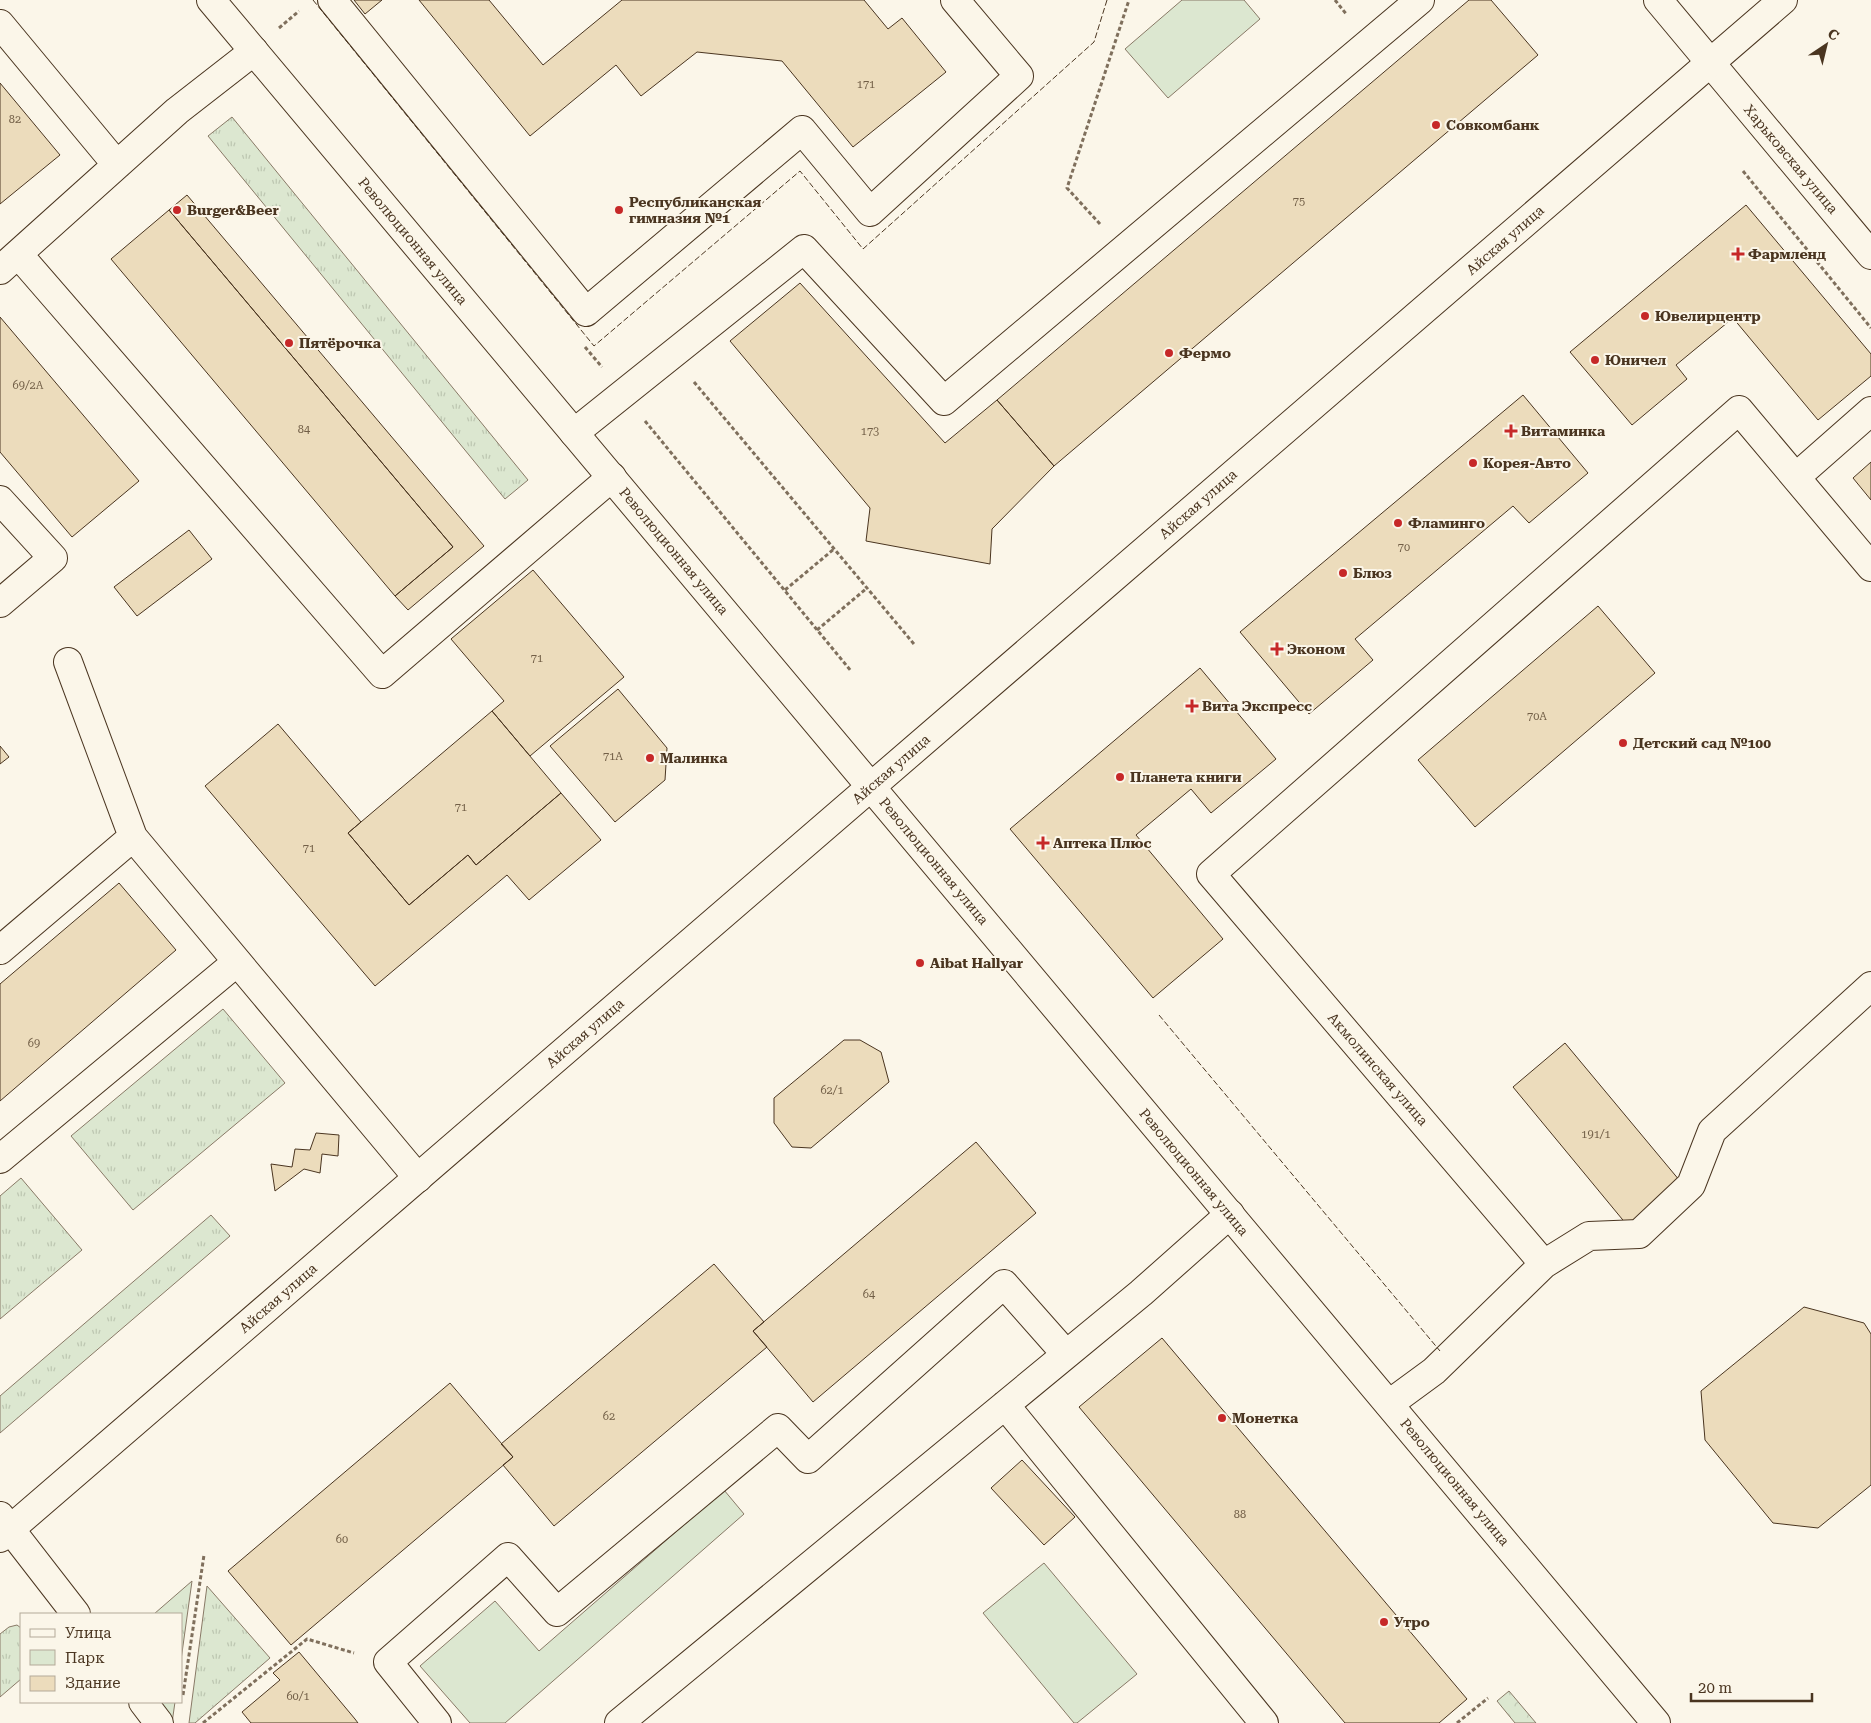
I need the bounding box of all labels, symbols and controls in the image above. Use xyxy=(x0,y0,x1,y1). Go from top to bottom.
north arrow xyxy=(1801,20,1851,70)
text: С xyxy=(1825,25,1842,44)
house number: 171 xyxy=(857,78,875,91)
street label: Харьковская улица xyxy=(1741,101,1842,217)
house number: 82 xyxy=(9,113,21,126)
place label: Совкомбанк xyxy=(1446,117,1540,133)
marker: Совкомбанк xyxy=(1430,119,1442,131)
street label: Революционная улица xyxy=(355,174,471,308)
place label: Республиканская гимназия №1 xyxy=(629,194,762,226)
house number: 75 xyxy=(1293,195,1305,208)
place label: Burger&Beer xyxy=(187,202,279,218)
street label: Айская улица xyxy=(1463,202,1547,278)
marker: Burger&Beer xyxy=(171,204,183,216)
marker: Республиканская гимназия №1 xyxy=(613,204,625,216)
place label: Фармленд xyxy=(1748,246,1826,262)
marker: Фармленд xyxy=(1732,248,1744,260)
place label: Ювелирцентр xyxy=(1655,308,1761,324)
marker: Ювелирцентр xyxy=(1639,310,1651,322)
place label: Пятёрочка xyxy=(299,335,382,351)
marker: Пятёрочка xyxy=(283,337,295,349)
place label: Фермо xyxy=(1179,345,1231,361)
marker: Фермо xyxy=(1163,347,1175,359)
place label: Юничел xyxy=(1605,352,1666,368)
marker: Юничел xyxy=(1589,354,1601,366)
house number: 69/2А xyxy=(13,379,44,392)
house number: 84 xyxy=(298,423,311,436)
place label: Витаминка xyxy=(1521,423,1606,439)
house number: 173 xyxy=(861,425,879,438)
marker: Витаминка xyxy=(1505,425,1517,437)
place label: Корея-Авто xyxy=(1483,455,1571,471)
marker: Корея-Авто xyxy=(1467,457,1479,469)
street label: Айская улица xyxy=(1156,466,1240,542)
street label: Революционная улица xyxy=(616,484,732,618)
place label: Фламинго xyxy=(1408,515,1485,531)
marker: Фламинго xyxy=(1392,517,1404,529)
house number: 70 xyxy=(1398,541,1410,554)
place label: Блюз xyxy=(1353,565,1392,581)
marker: Блюз xyxy=(1337,567,1349,579)
place label: Эконом xyxy=(1287,641,1346,657)
marker: Эконом xyxy=(1271,643,1283,655)
house number: 71 xyxy=(531,652,543,665)
place label: Вита Экспресс xyxy=(1202,698,1312,714)
marker: Вита Экспресс xyxy=(1186,700,1198,712)
house number: 70А xyxy=(1527,710,1547,723)
street label: Айская улица xyxy=(849,731,933,807)
place label: Детский сад №100 xyxy=(1633,735,1771,751)
marker: Детский сад №100 xyxy=(1617,737,1629,749)
house number: 71А xyxy=(603,750,623,763)
place label: Малинка xyxy=(660,750,728,766)
marker: Малинка xyxy=(644,752,656,764)
place label: Планета книги xyxy=(1130,769,1242,785)
marker: Планета книги xyxy=(1114,771,1126,783)
street label: Революционная улица xyxy=(876,794,992,928)
house number: 71 xyxy=(455,801,467,814)
place label: Аптека Плюс xyxy=(1053,835,1152,851)
marker: Аптека Плюс xyxy=(1037,837,1049,849)
house number: 71 xyxy=(303,842,315,855)
place label: Aibat Hallyar xyxy=(930,955,1024,971)
marker: Aibat Hallyar xyxy=(914,957,926,969)
street label: Айская улица xyxy=(543,995,627,1071)
street label: Акмолинская улица xyxy=(1325,1009,1432,1129)
house number: 69 xyxy=(28,1037,40,1050)
house number: 62/1 xyxy=(820,1084,844,1097)
street label: Революционная улица xyxy=(1136,1105,1252,1239)
house number: 191/1 xyxy=(1581,1128,1611,1141)
street label: Айская улица xyxy=(236,1260,320,1336)
house number: 64 xyxy=(863,1288,876,1301)
house number: 62 xyxy=(603,1410,615,1423)
place label: Монетка xyxy=(1232,1410,1299,1426)
marker: Монетка xyxy=(1216,1412,1228,1424)
street label: Революционная улица xyxy=(1397,1415,1513,1549)
house number: 88 xyxy=(1234,1508,1246,1521)
house number: 60 xyxy=(336,1533,348,1546)
legend xyxy=(20,1613,182,1703)
place label: Утро xyxy=(1394,1614,1430,1630)
marker: Утро xyxy=(1378,1616,1390,1628)
text: Улица xyxy=(65,1624,111,1642)
text: Парк xyxy=(65,1649,105,1667)
scale bar xyxy=(1691,1670,1812,1702)
text: Здание xyxy=(65,1674,121,1692)
text: 20 m xyxy=(1698,1679,1733,1697)
house number: 60/1 xyxy=(286,1690,310,1703)

